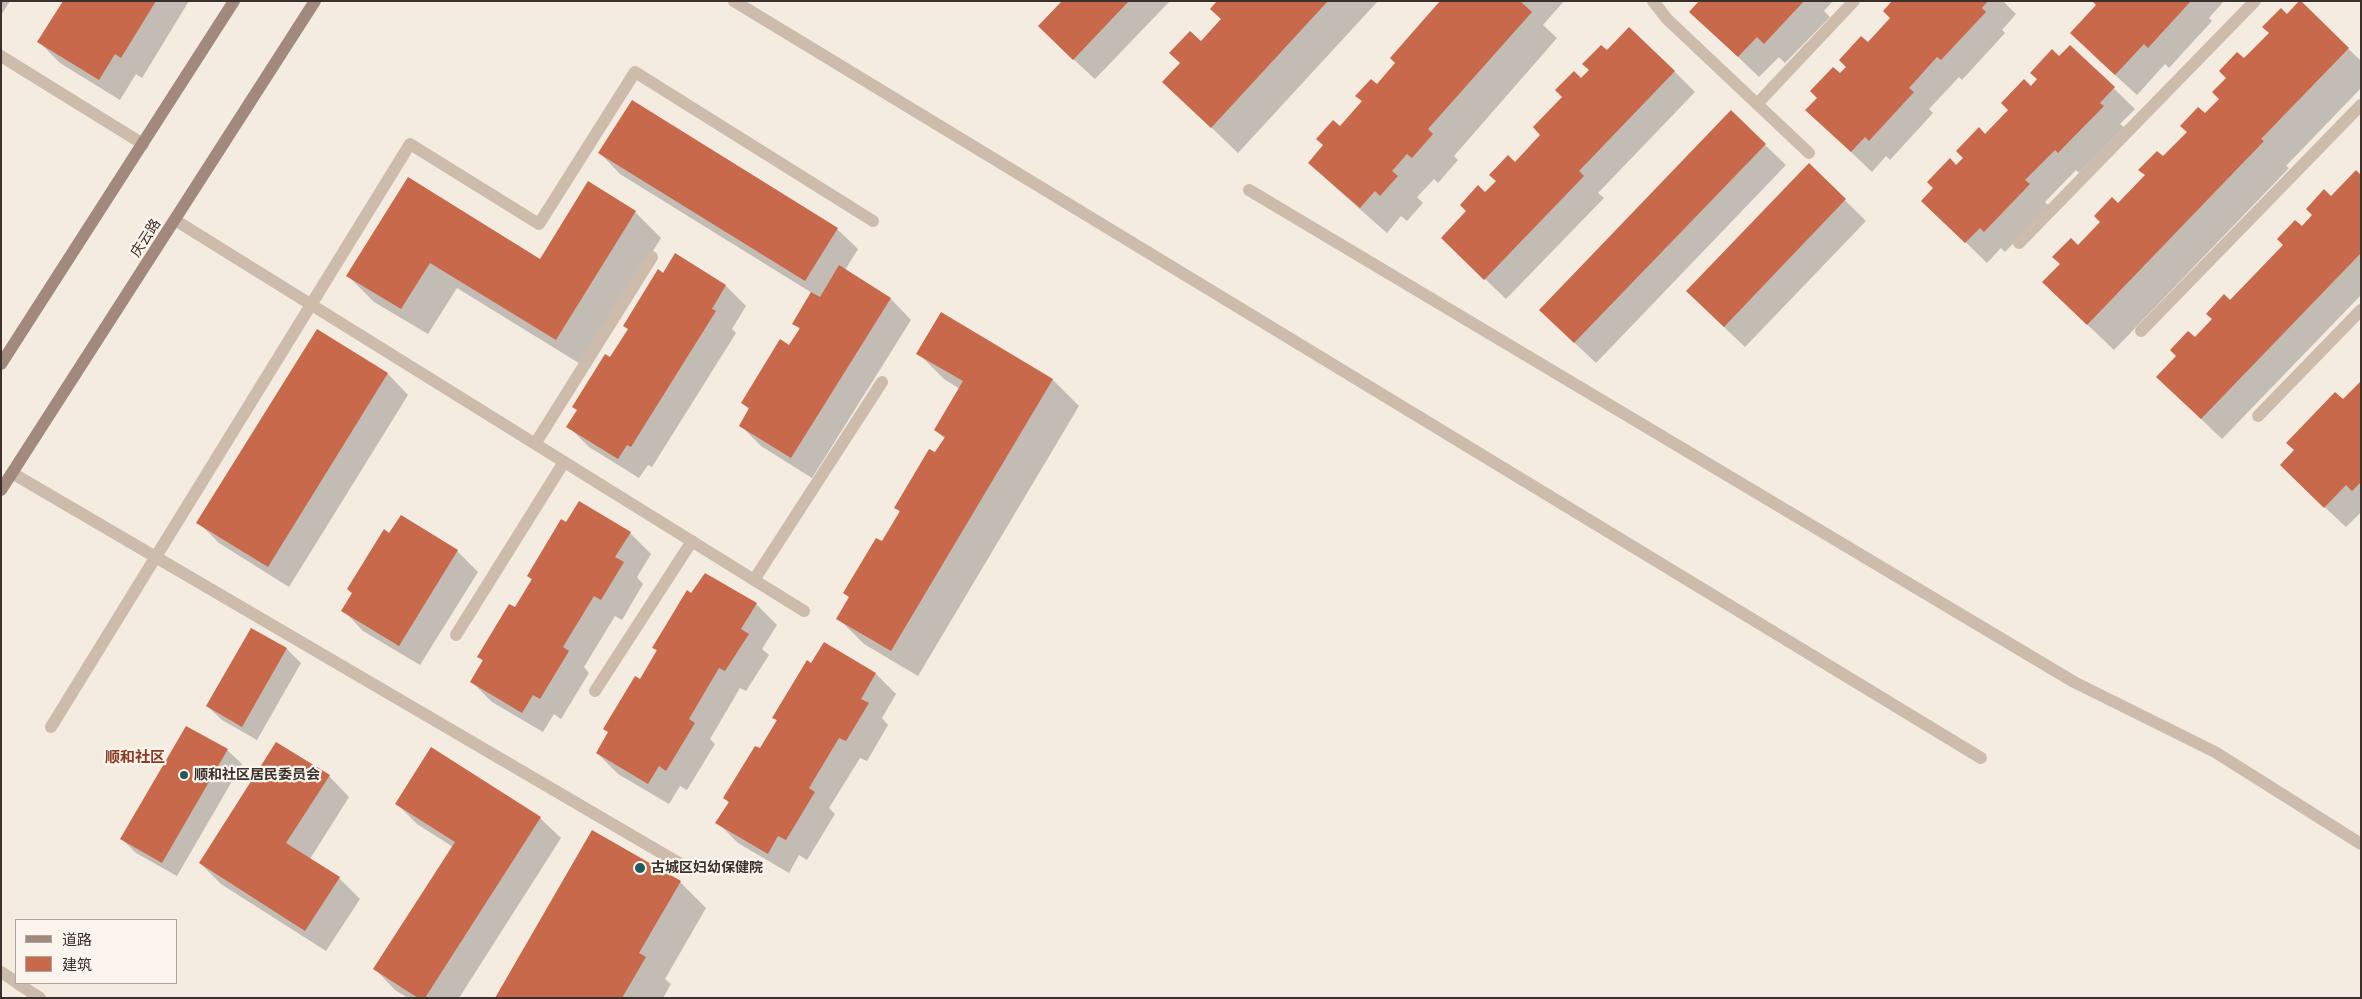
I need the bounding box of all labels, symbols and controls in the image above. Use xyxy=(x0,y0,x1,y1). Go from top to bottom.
street label: 庆云路 xyxy=(128,216,164,260)
district label: 顺和社区 xyxy=(105,748,165,766)
place label: 顺和社区居民委员会 xyxy=(194,767,320,783)
marker: 顺和社区居民委员会 xyxy=(178,769,190,781)
place label: 古城区妇幼保健院 xyxy=(651,860,763,876)
marker: 古城区妇幼保健院 xyxy=(633,861,647,875)
legend xyxy=(15,919,178,984)
text: 道路 xyxy=(62,931,92,949)
text: 建筑 xyxy=(62,956,92,974)

